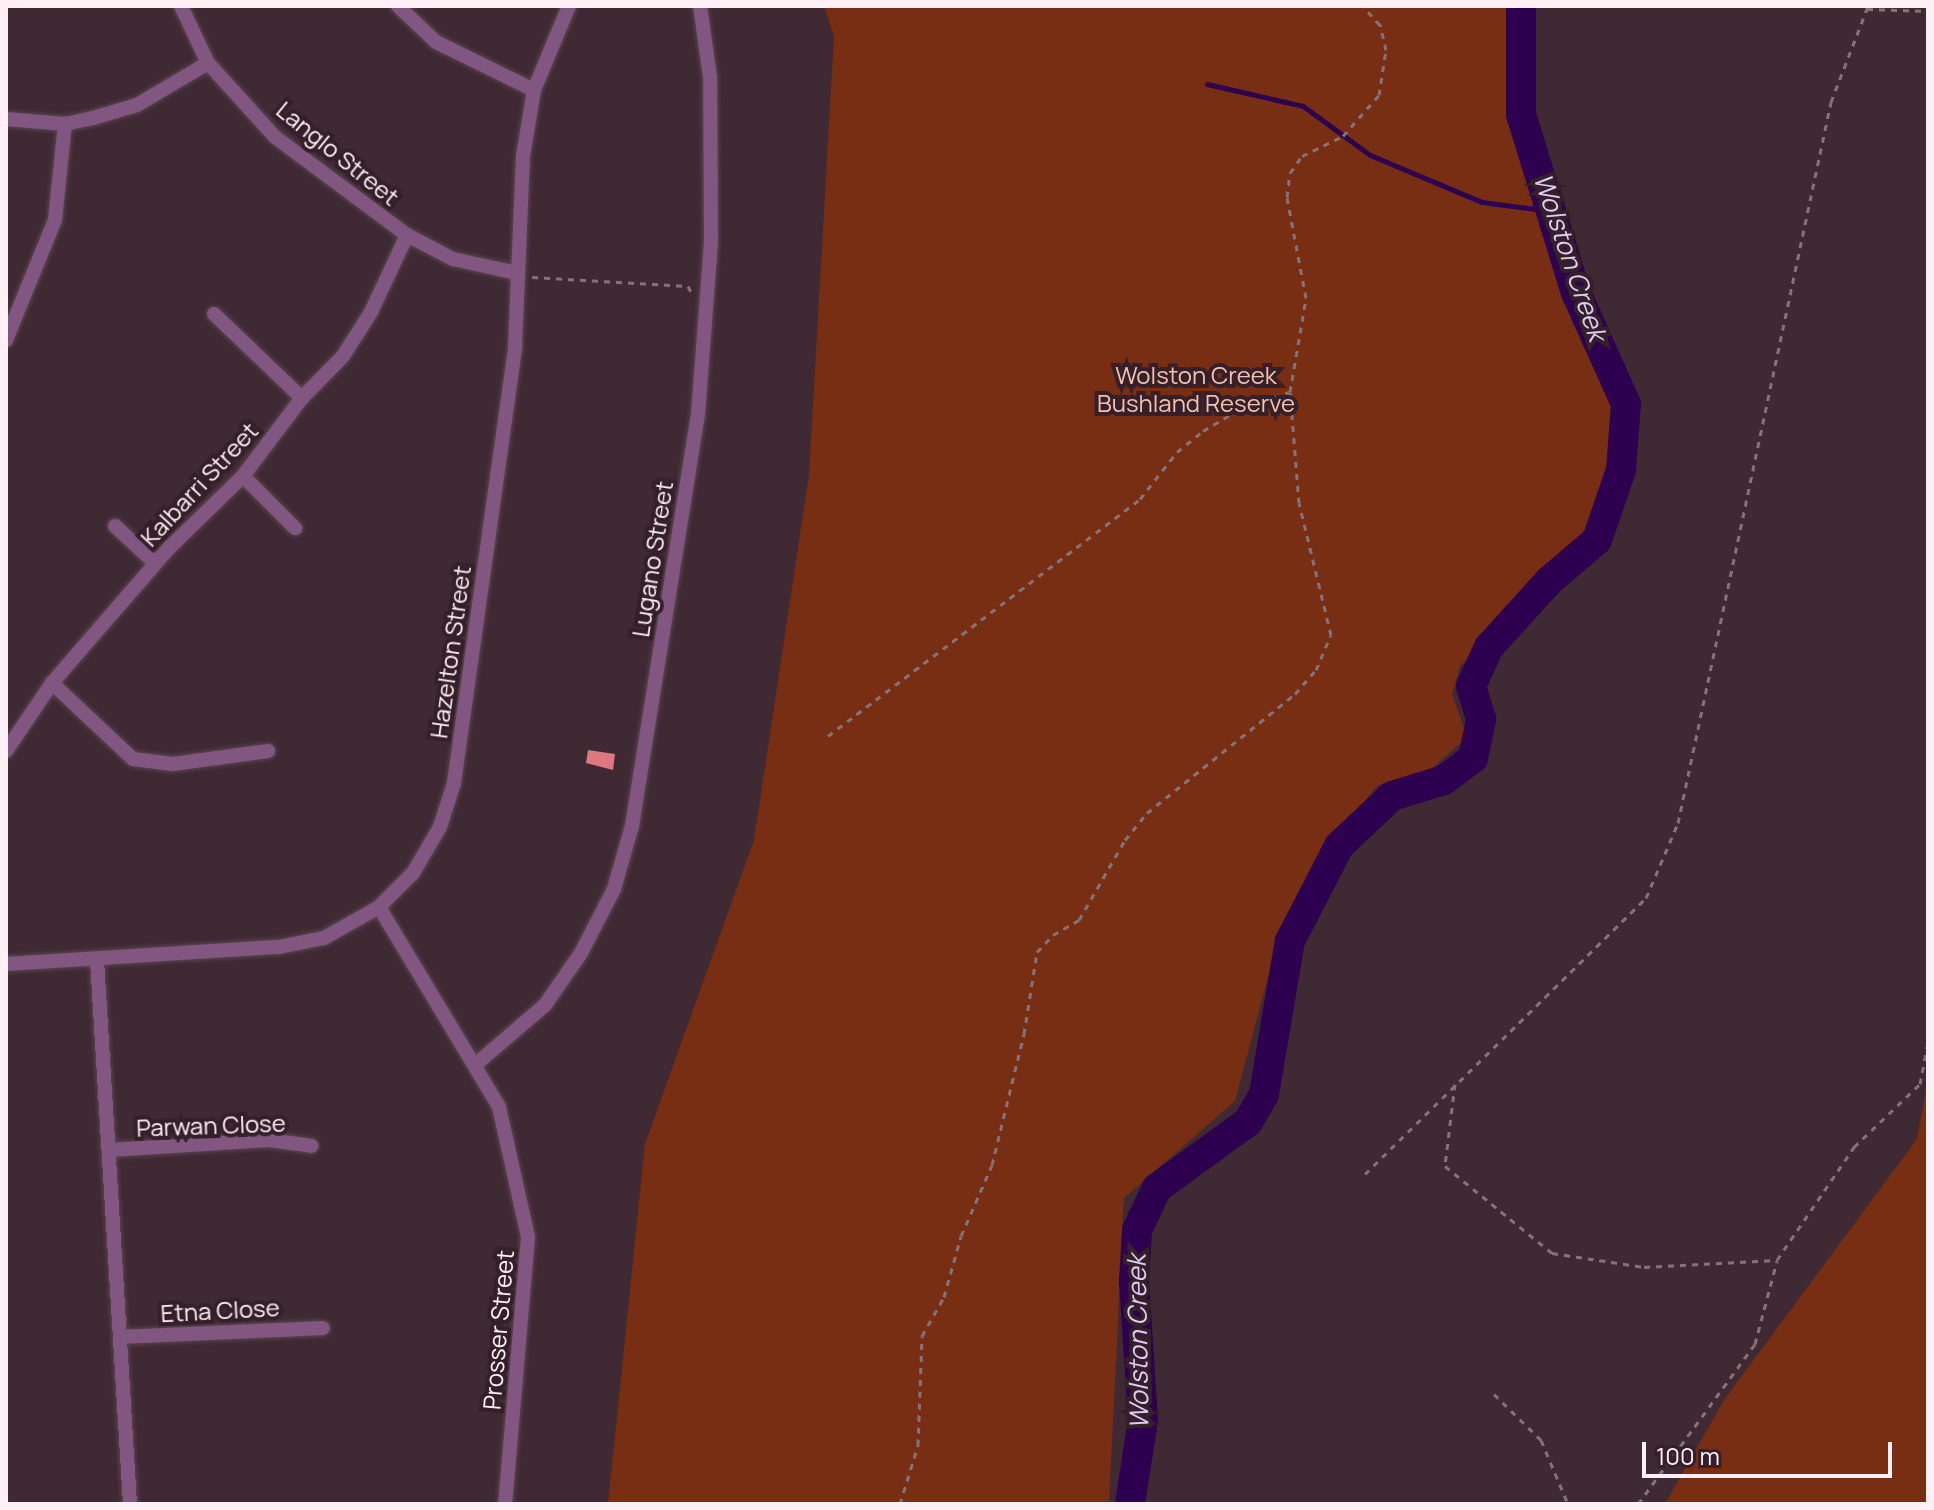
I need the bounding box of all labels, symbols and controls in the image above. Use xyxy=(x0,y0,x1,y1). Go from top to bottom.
street label: Langlo Street xyxy=(271,95,405,211)
water label: Wolston Creek xyxy=(1527,169,1613,345)
park label: Wolston Creek Bushland Reserve xyxy=(1097,361,1295,417)
street label: Kalbarri Street xyxy=(134,416,264,552)
street label: Lugano Street xyxy=(625,479,679,639)
street label: Hazelton Street xyxy=(424,564,476,740)
street label: Parwan Close xyxy=(136,1108,286,1142)
street label: Prosser Street xyxy=(477,1249,519,1411)
water label: Wolston Creek xyxy=(1121,1254,1155,1430)
street label: Etna Close xyxy=(160,1293,280,1327)
scale bar xyxy=(1646,1426,1896,1476)
text: 100 m xyxy=(1656,1439,1720,1472)

